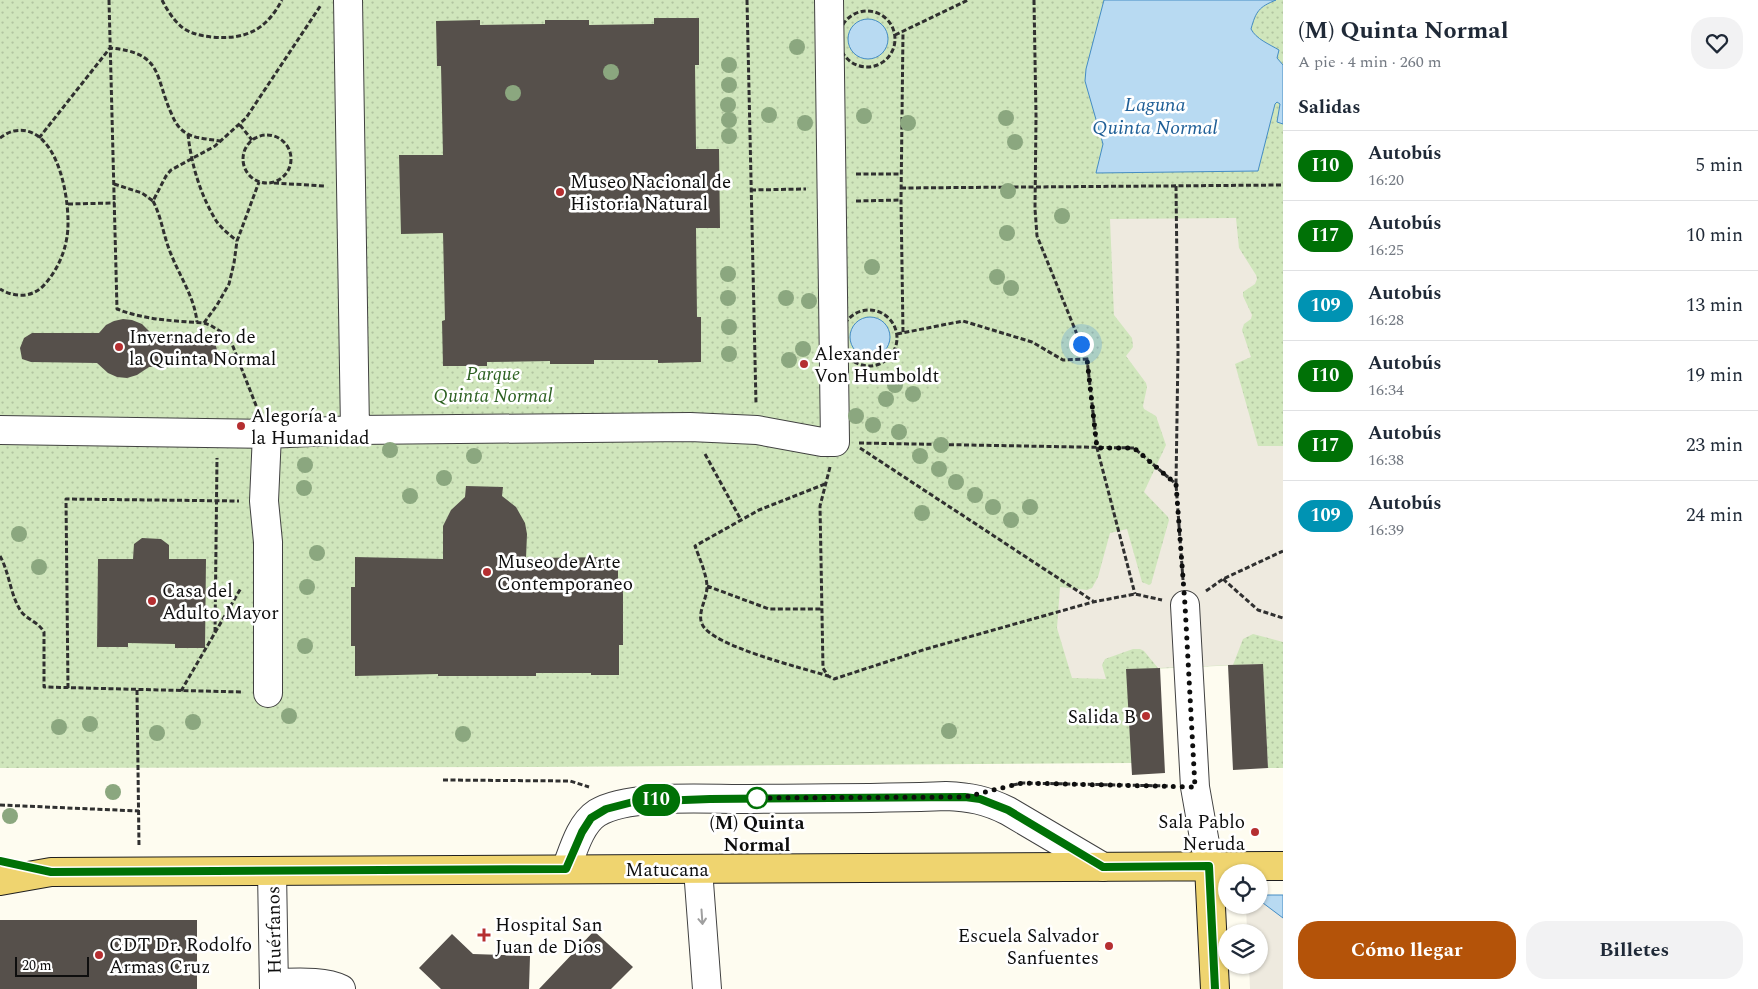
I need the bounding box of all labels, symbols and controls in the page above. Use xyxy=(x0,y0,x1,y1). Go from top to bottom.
text: (M) Quinta Normal xyxy=(1298,13,1508,49)
button: heart xyxy=(1691,17,1743,69)
text: A pie · 4 min · 260 m xyxy=(1298,50,1442,74)
water label: Laguna Quinta Normal xyxy=(1092,90,1218,143)
text: Salidas xyxy=(1298,93,1360,122)
text: Autobús xyxy=(1368,139,1442,168)
text: 5 min xyxy=(1695,151,1743,180)
text: I10 xyxy=(1312,152,1339,179)
place label: Museo Nacional de Historia Natural xyxy=(570,168,731,219)
text: 16:20 xyxy=(1368,168,1404,192)
marker: Museo Nacional de Historia Natural xyxy=(554,186,566,198)
text: Autobús xyxy=(1368,209,1442,238)
text: 10 min xyxy=(1686,221,1743,250)
text: I17 xyxy=(1312,222,1339,249)
text: 16:25 xyxy=(1368,238,1404,262)
text: Autobús xyxy=(1368,279,1442,308)
text: 13 min xyxy=(1686,291,1743,320)
text: 109 xyxy=(1310,292,1341,319)
text: 16:28 xyxy=(1368,308,1404,332)
place label: Invernadero de la Quinta Normal xyxy=(129,323,276,374)
your location xyxy=(1069,332,1094,357)
place label: Alexander Von Humboldt xyxy=(814,340,940,391)
marker: Invernadero de la Quinta Normal xyxy=(113,341,125,353)
text: Autobús xyxy=(1368,349,1442,378)
marker: Alexander Von Humboldt xyxy=(798,358,810,370)
park label: Parque Quinta Normal xyxy=(433,360,553,411)
text: 19 min xyxy=(1686,361,1743,390)
text: I10 xyxy=(1312,362,1339,389)
text: 16:34 xyxy=(1368,378,1404,402)
place label: Alegoría a la Humanidad xyxy=(251,402,370,453)
text: Autobús xyxy=(1368,419,1442,448)
marker: Alegoría a la Humanidad xyxy=(235,420,247,432)
text: 23 min xyxy=(1686,431,1743,460)
text: I17 xyxy=(1312,432,1339,459)
text: 16:38 xyxy=(1368,448,1404,472)
text: Autobús xyxy=(1368,489,1442,518)
text: 24 min xyxy=(1686,501,1743,530)
text: 109 xyxy=(1310,502,1341,529)
text: 16:39 xyxy=(1368,518,1404,542)
place label: Museo de Arte Contemporaneo xyxy=(497,548,633,599)
marker: Museo de Arte Contemporaneo xyxy=(481,566,493,578)
place label: Casa del Adulto Mayor xyxy=(162,577,279,628)
marker: Casa del Adulto Mayor xyxy=(146,595,158,607)
place label: Salida B xyxy=(1068,703,1136,732)
marker: Salida B xyxy=(1140,710,1152,722)
line badge: I10 xyxy=(627,784,685,816)
text: I10 xyxy=(642,786,670,813)
marker: (M) Quinta Normal xyxy=(746,787,768,809)
place label: Sala Pablo Neruda xyxy=(1158,808,1246,859)
place label: (M) Quinta Normal xyxy=(709,809,805,860)
marker: Sala Pablo Neruda xyxy=(1249,826,1261,838)
street label: Matucana xyxy=(625,856,709,885)
map controls xyxy=(1218,864,1268,974)
button: locate xyxy=(1218,864,1268,914)
street label: Huérfanos xyxy=(259,886,290,974)
one-way arrow xyxy=(697,909,706,925)
place label: Hospital San Juan de Dios xyxy=(495,911,603,962)
button: Cómo llegar xyxy=(1298,921,1516,979)
button: Billetes xyxy=(1526,921,1743,979)
place label: Escuela Salvador Sanfuentes xyxy=(958,922,1099,973)
button: layers xyxy=(1218,924,1268,974)
marker: Hospital San Juan de Dios xyxy=(477,928,491,942)
place label: CDT Dr. Rodolfo Armas Cruz xyxy=(109,931,252,982)
marker: Escuela Salvador Sanfuentes xyxy=(1103,940,1115,952)
marker: CDT Dr. Rodolfo Armas Cruz xyxy=(93,949,105,961)
scale bar xyxy=(15,954,89,977)
text: 20 m xyxy=(22,955,52,976)

